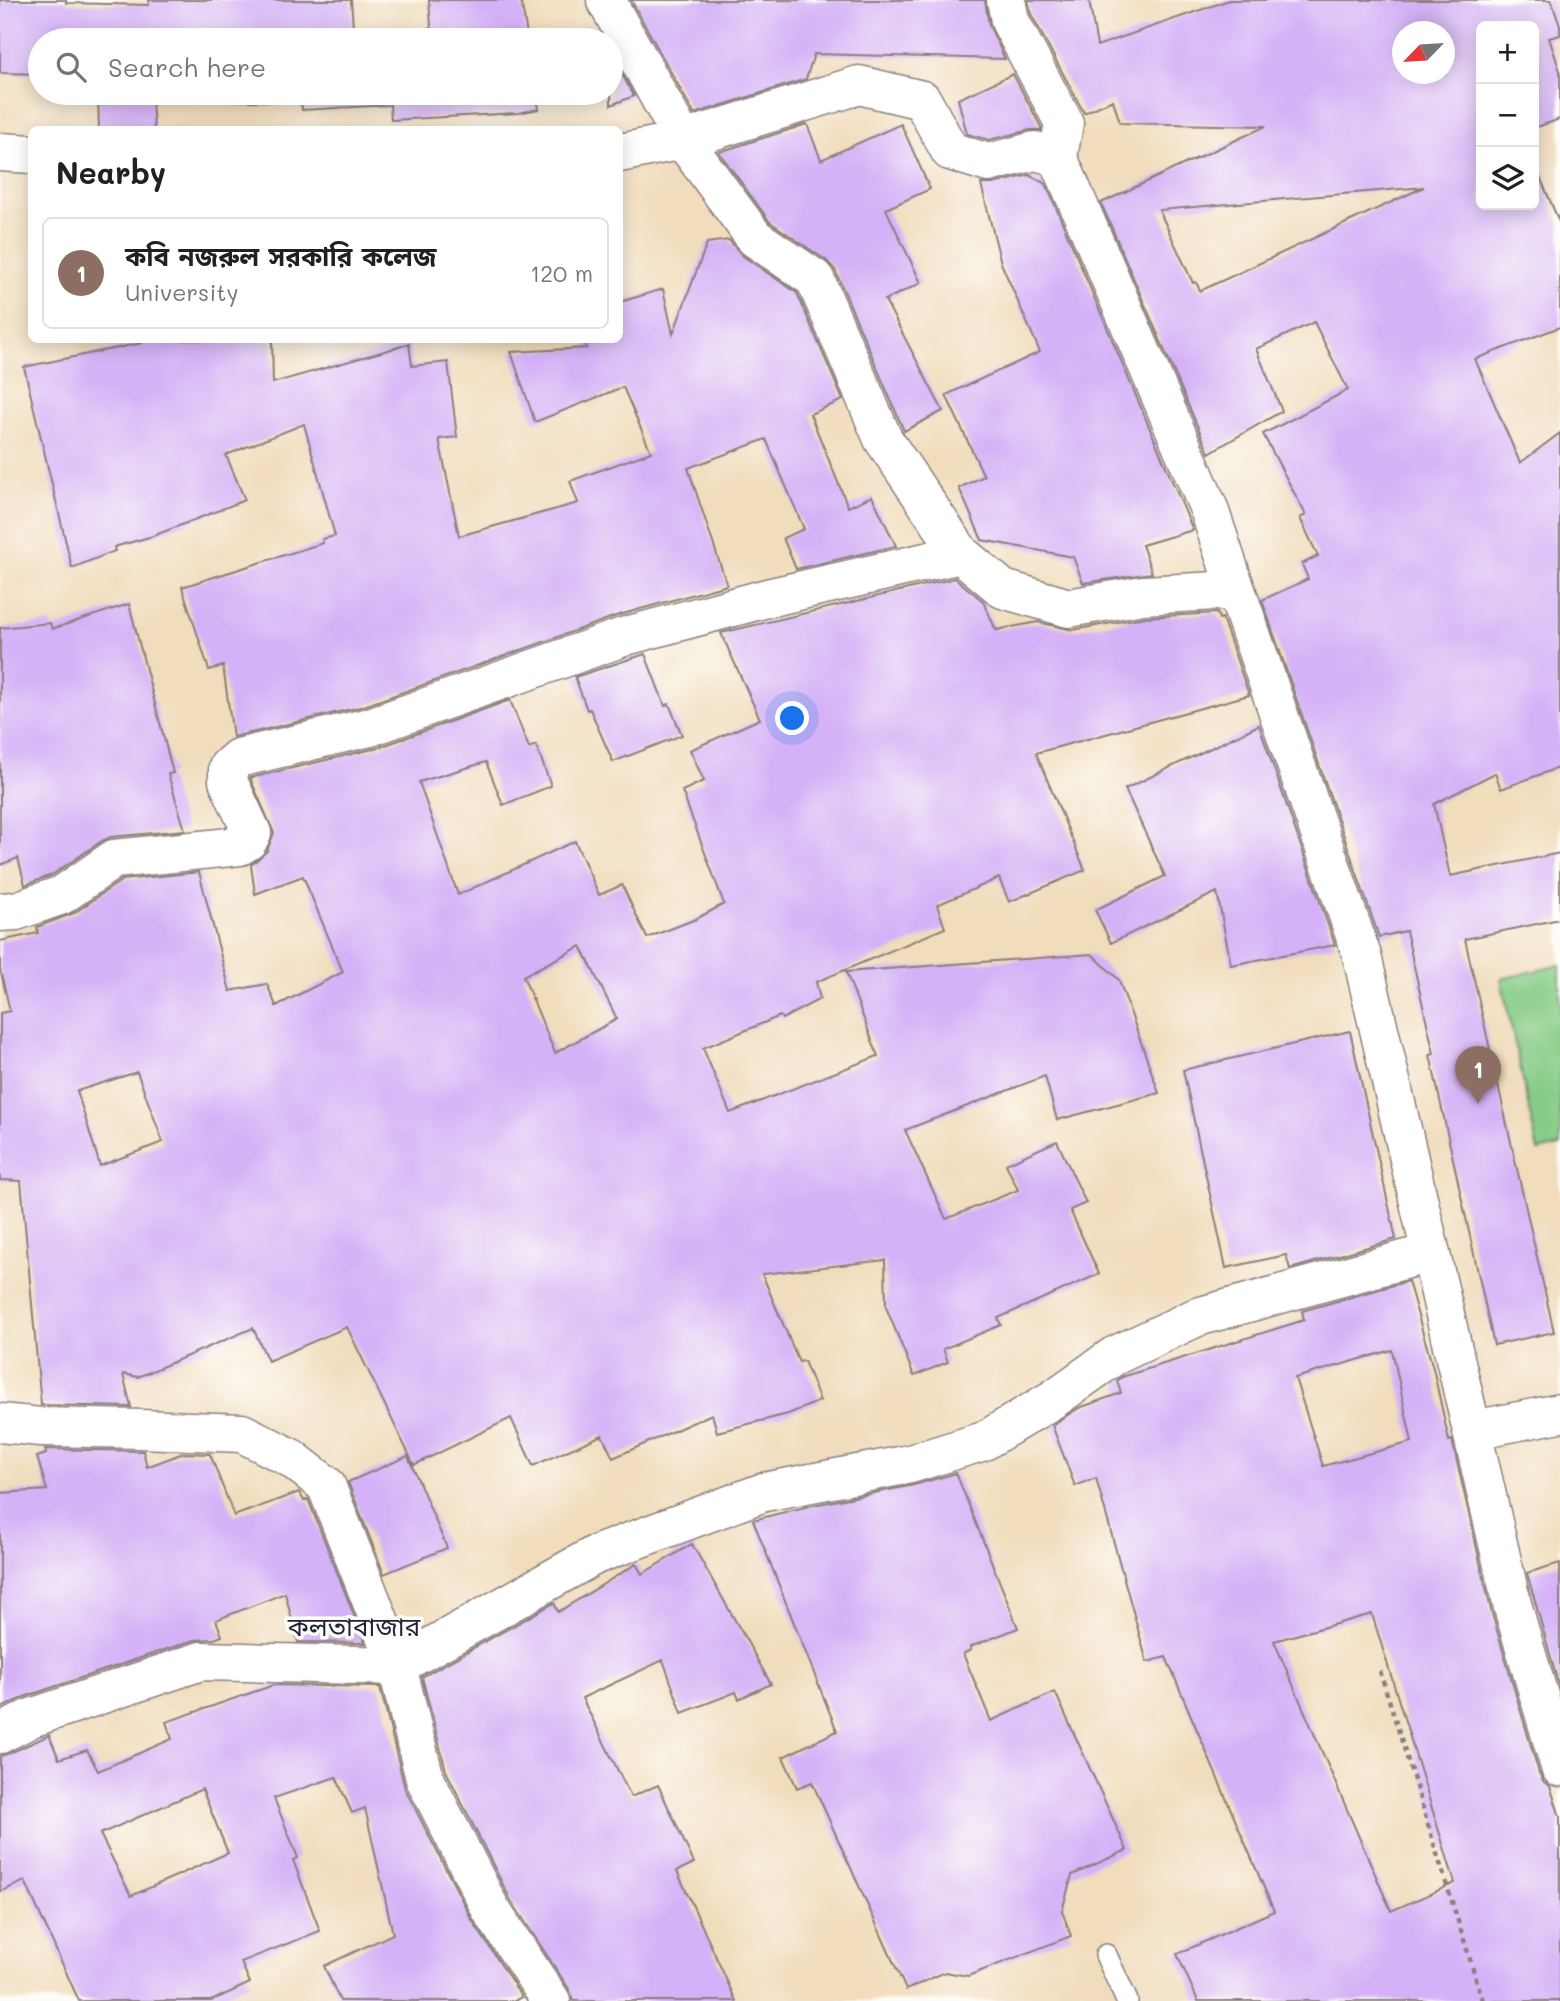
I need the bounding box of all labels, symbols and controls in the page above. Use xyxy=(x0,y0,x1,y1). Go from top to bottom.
north arrow xyxy=(1392,21,1455,84)
map controls xyxy=(1476,21,1539,210)
button: + xyxy=(1476,21,1539,84)
search box xyxy=(28,28,623,105)
icon: search xyxy=(52,48,90,86)
text: Search here xyxy=(108,50,266,84)
button: − xyxy=(1476,84,1539,147)
button: layers xyxy=(1476,147,1539,210)
text: Nearby xyxy=(56,152,166,192)
text: কবি নজরুল সরকারি কলেজ xyxy=(125,239,437,273)
text: 1 xyxy=(76,258,86,288)
text: 120 m xyxy=(530,258,593,288)
text: University xyxy=(125,277,238,307)
your location xyxy=(775,701,809,735)
pin: 1 xyxy=(1455,1046,1501,1104)
district label: কলতাবাজার xyxy=(287,1609,421,1643)

